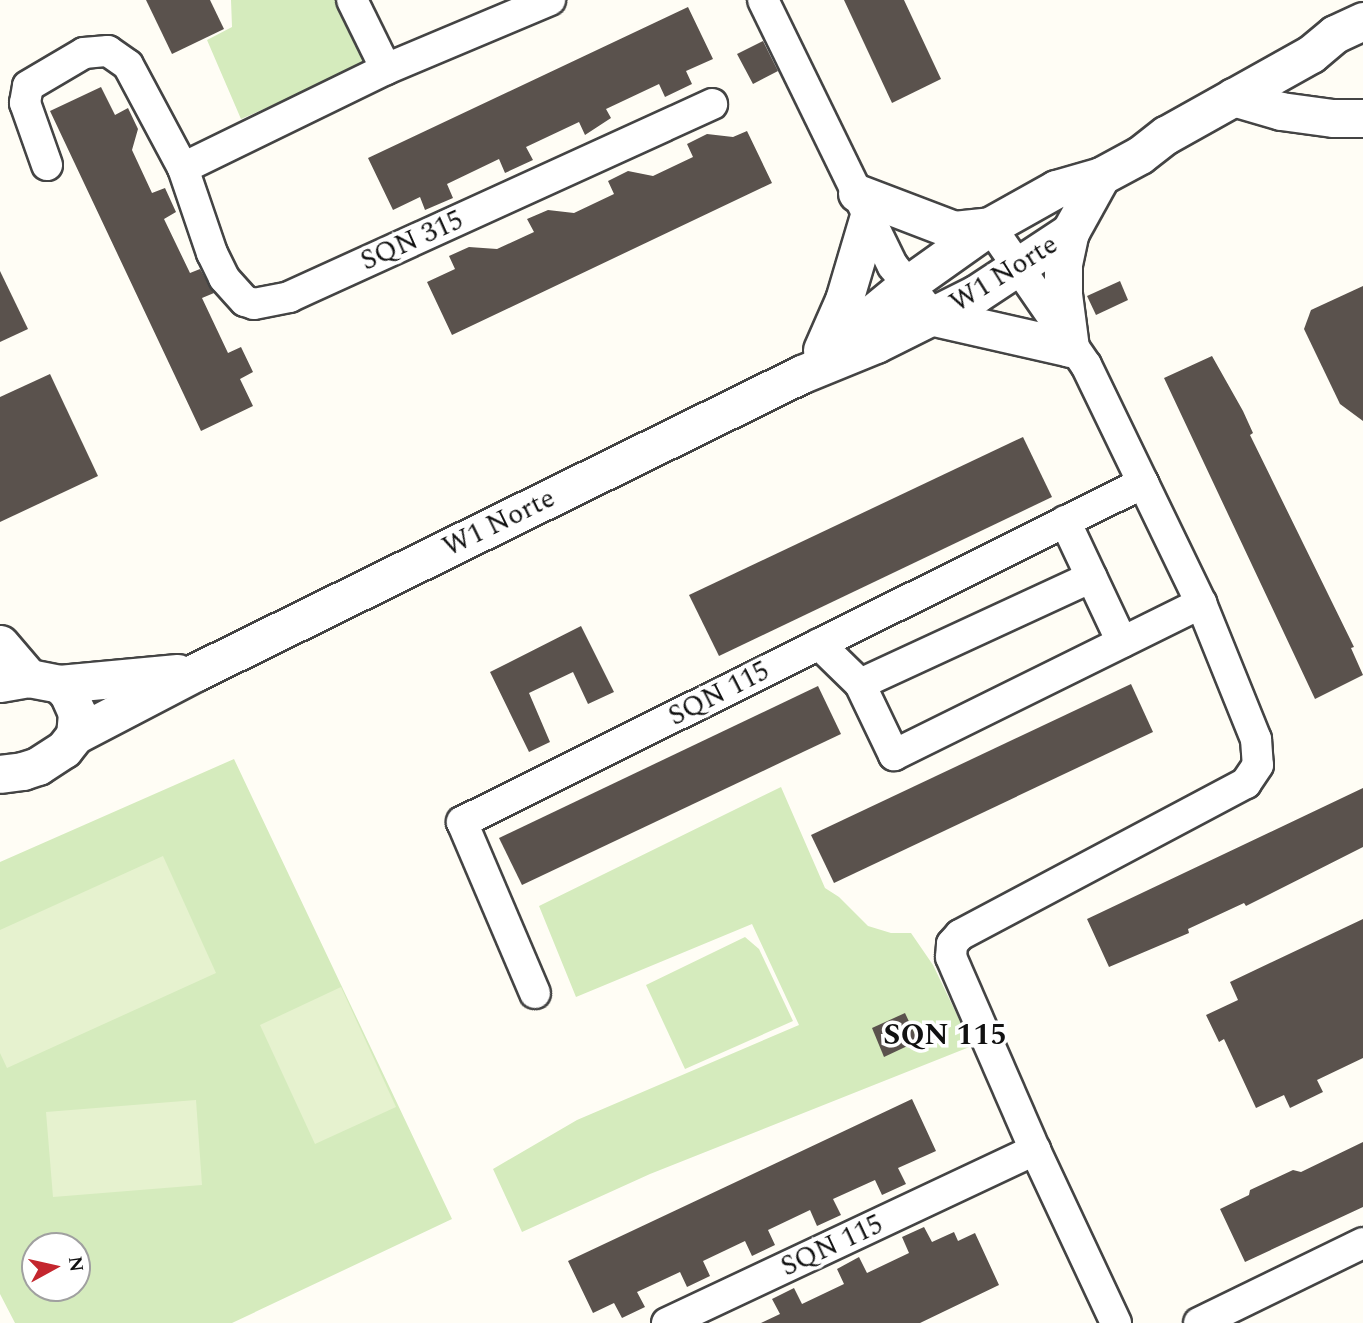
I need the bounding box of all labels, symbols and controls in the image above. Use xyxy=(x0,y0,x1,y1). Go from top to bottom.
street label: SQN 315 xyxy=(355,204,469,278)
street label: W1 Norte xyxy=(944,228,1064,320)
street label: W1 Norte xyxy=(437,481,561,565)
street label: SQN 115 xyxy=(663,654,775,734)
district label: SQN 115 xyxy=(883,1017,1007,1053)
street label: SQN 115 xyxy=(776,1208,888,1284)
north arrow xyxy=(21,1232,91,1302)
text: N xyxy=(60,1255,91,1274)

